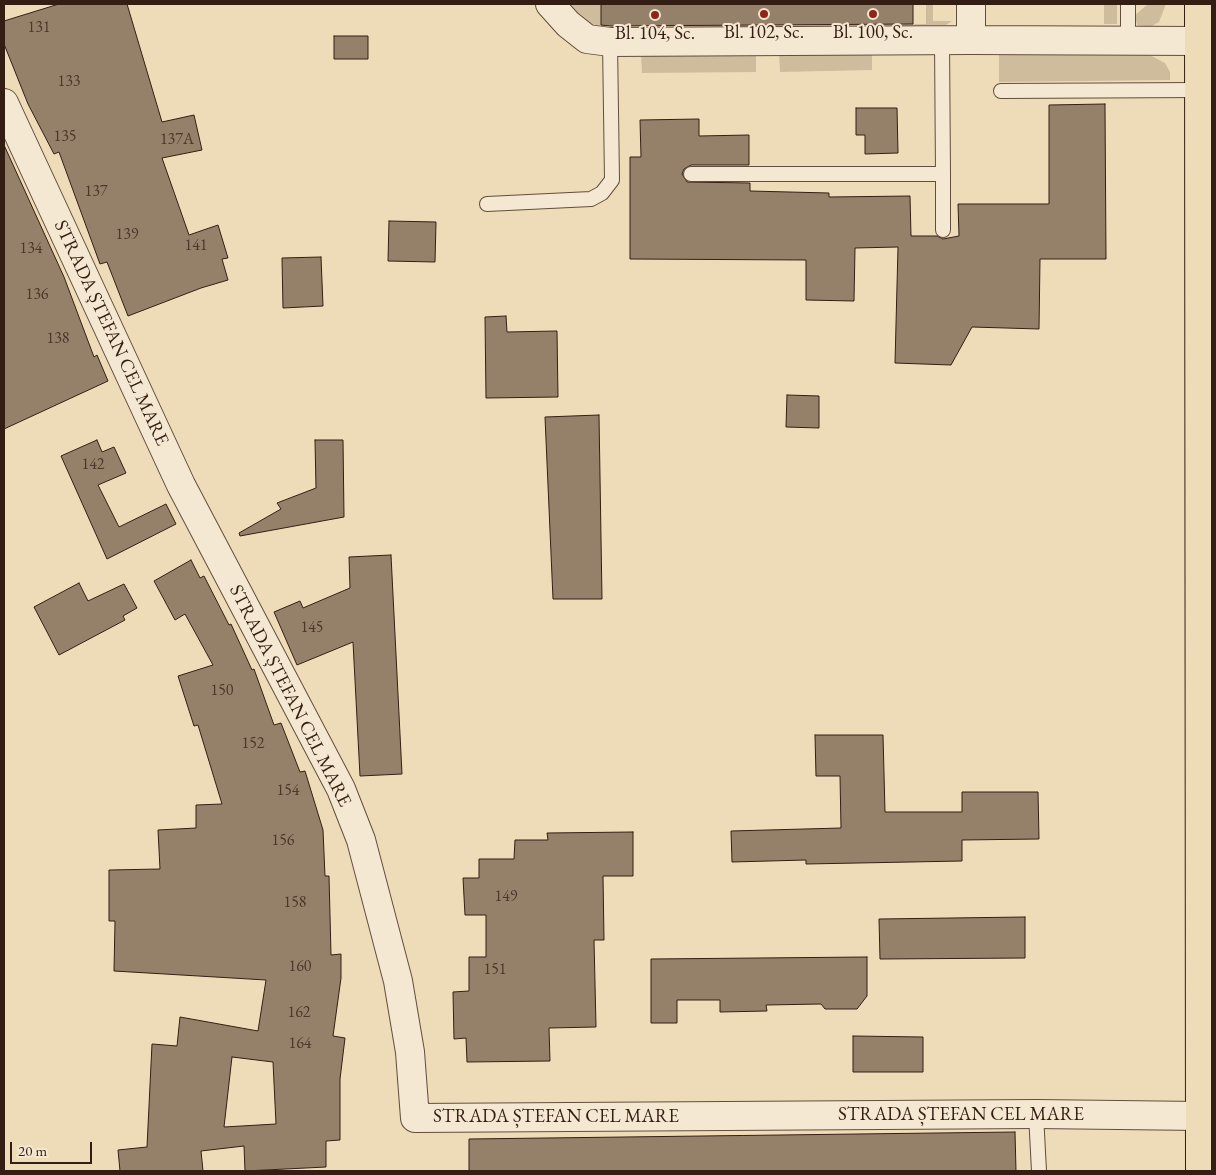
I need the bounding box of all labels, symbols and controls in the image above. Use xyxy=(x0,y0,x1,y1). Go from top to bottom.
marker: Bl. 102, Sc. xyxy=(758,8,770,20)
marker: Bl. 100, Sc. xyxy=(867,8,879,20)
marker: Bl. 104, Sc. xyxy=(649,9,661,21)
house number: 131 xyxy=(27,18,51,38)
place label: Bl. 102, Sc. xyxy=(724,22,804,44)
place label: Bl. 100, Sc. xyxy=(833,22,913,44)
place label: Bl. 104, Sc. xyxy=(615,23,695,45)
house number: 133 xyxy=(57,72,81,92)
house number: 135 xyxy=(53,127,77,147)
house number: 137A xyxy=(160,130,194,150)
house number: 137 xyxy=(84,182,108,202)
street label: STRADA ȘTEFAN CEL MARE xyxy=(49,217,173,449)
house number: 139 xyxy=(115,225,139,245)
house number: 141 xyxy=(184,236,208,256)
house number: 134 xyxy=(19,239,43,259)
house number: 136 xyxy=(25,285,49,305)
house number: 138 xyxy=(46,329,70,349)
house number: 142 xyxy=(81,455,105,475)
street label: STRADA ȘTEFAN CEL MARE xyxy=(224,581,356,811)
house number: 145 xyxy=(300,618,324,638)
house number: 150 xyxy=(210,681,234,701)
house number: 152 xyxy=(241,734,265,754)
house number: 154 xyxy=(276,781,300,801)
house number: 156 xyxy=(271,831,295,851)
house number: 149 xyxy=(494,887,518,907)
house number: 158 xyxy=(283,893,307,913)
house number: 160 xyxy=(288,957,312,977)
house number: 151 xyxy=(483,960,507,980)
house number: 162 xyxy=(287,1003,311,1023)
house number: 164 xyxy=(288,1034,312,1054)
street label: STRADA ȘTEFAN CEL MARE xyxy=(838,1104,1084,1126)
street label: STRADA ȘTEFAN CEL MARE xyxy=(433,1106,679,1128)
scale bar xyxy=(12,1132,95,1164)
text: 20 m xyxy=(18,1141,47,1160)

